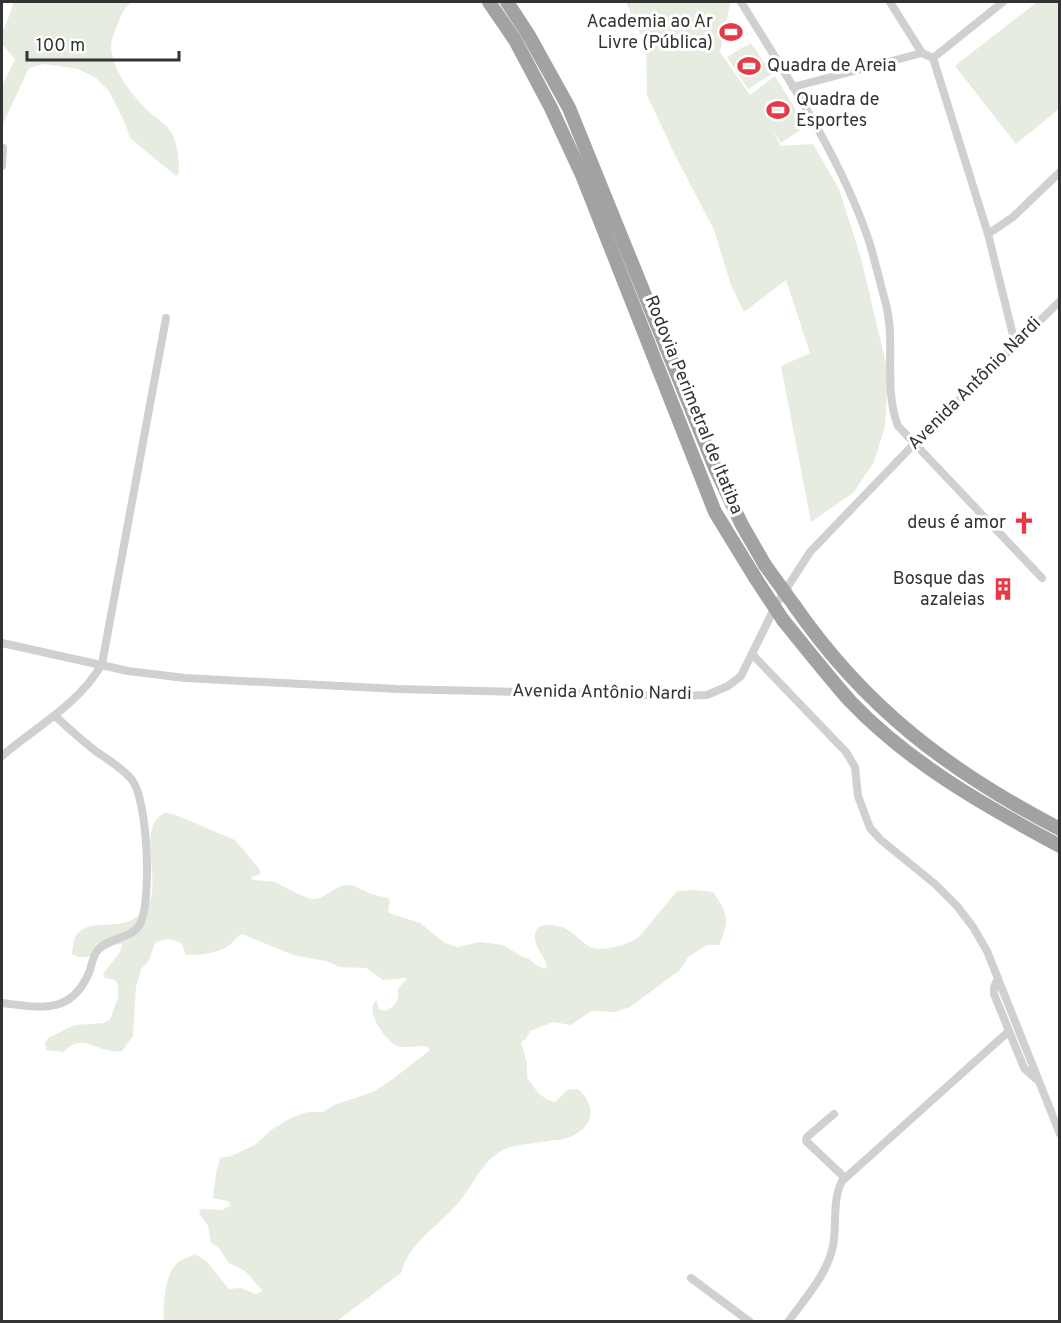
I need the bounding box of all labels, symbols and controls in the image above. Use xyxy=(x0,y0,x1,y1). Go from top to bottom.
place label: Academia ao Ar Livre (Pública) xyxy=(586,11,713,55)
sports icon: Academia ao Ar Livre (Pública) xyxy=(718,19,744,45)
scale bar xyxy=(27,24,178,62)
text: 100 m xyxy=(36,35,85,58)
sports icon: Quadra de Areia xyxy=(736,53,762,79)
place label: Quadra de Areia xyxy=(767,55,896,78)
place label: Quadra de Esportes xyxy=(796,89,879,133)
sports icon: Quadra de Esportes xyxy=(765,97,791,123)
street label: Rodovia Perimetral de Itatiba xyxy=(638,292,748,518)
street label: Avenida Antônio Nardi xyxy=(904,313,1046,455)
church icon: deus é amor xyxy=(1011,510,1037,536)
place label: deus é amor xyxy=(907,512,1006,535)
place label: Bosque das azaleias xyxy=(893,568,985,612)
building icon: Bosque das azaleias xyxy=(990,576,1016,602)
street label: Avenida Antônio Nardi xyxy=(512,680,692,706)

